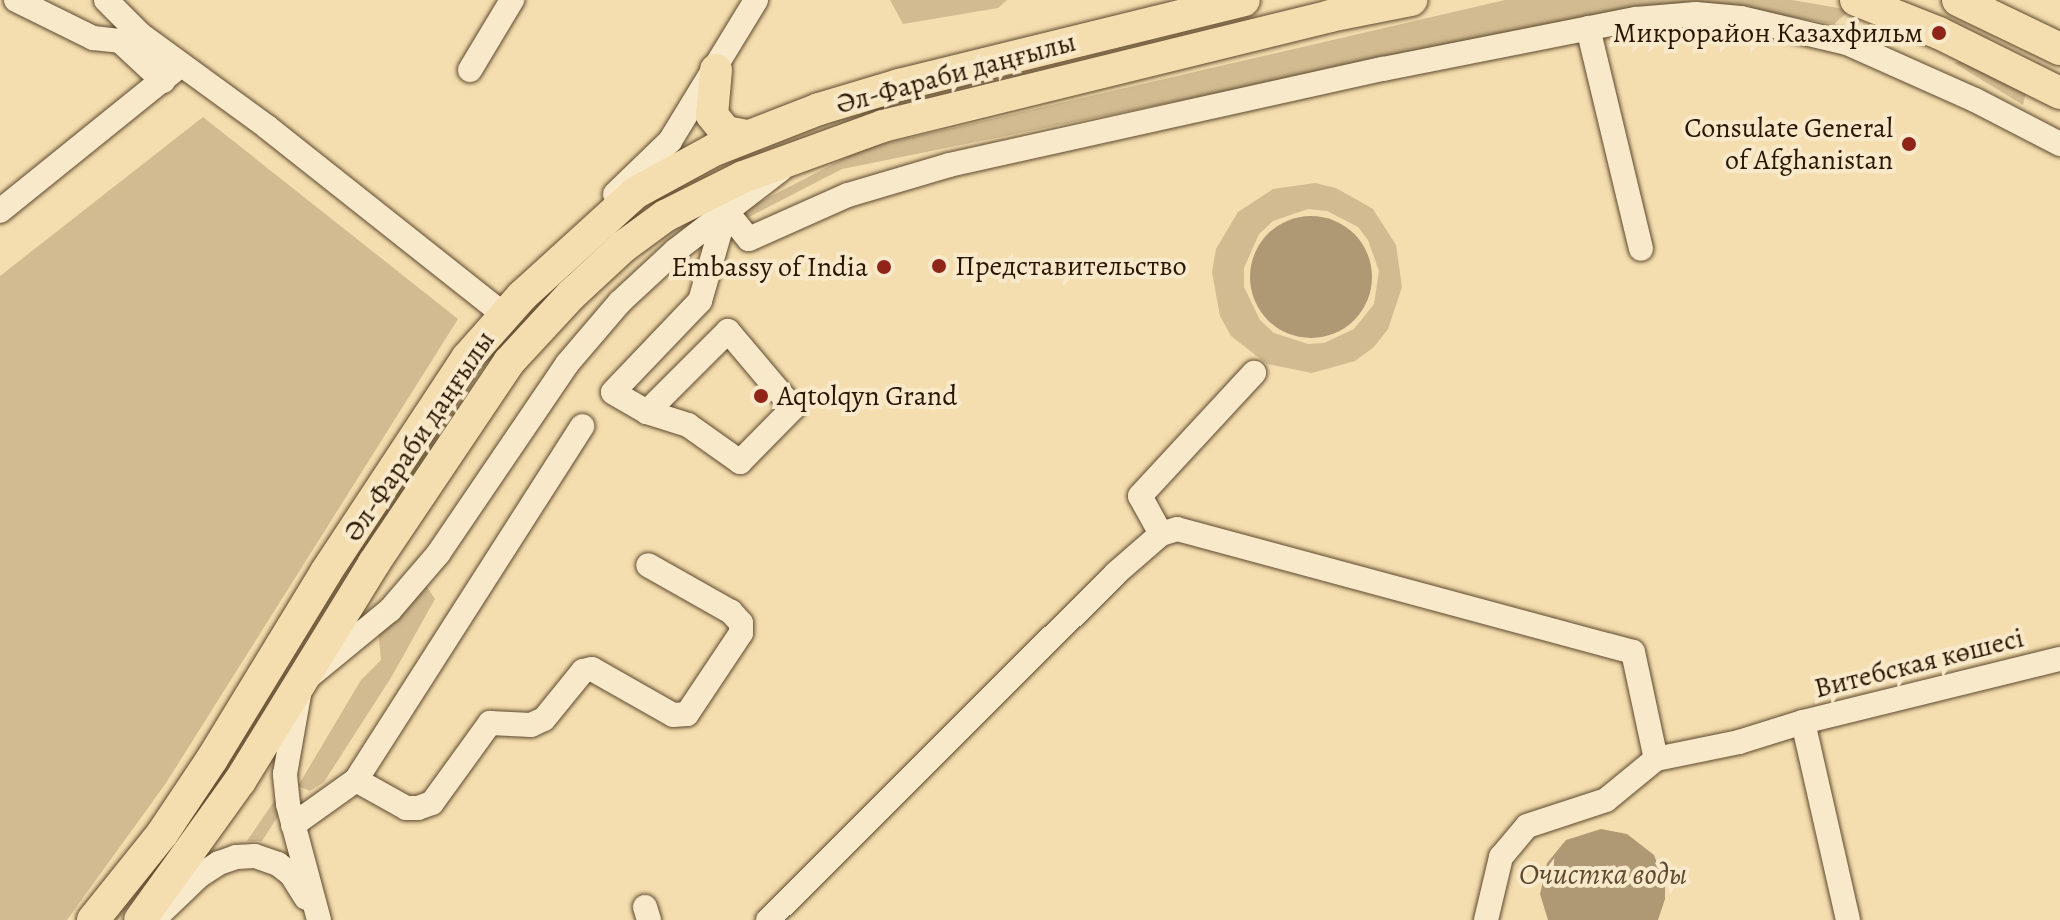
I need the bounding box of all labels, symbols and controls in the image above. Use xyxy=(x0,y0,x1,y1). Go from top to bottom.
place label: Микрорайон Казахфильм xyxy=(1613,16,1923,50)
marker: Микрорайон Казахфильм xyxy=(1930,24,1948,42)
street label: Әл-Фараби даңғылы xyxy=(833,25,1079,121)
place label: Consulate General of Afghanistan xyxy=(1684,111,1893,177)
marker: Consulate General of Afghanistan xyxy=(1900,135,1918,153)
place label: Представительство xyxy=(955,249,1187,283)
place label: Embassy of India xyxy=(671,250,868,284)
marker: Представительство xyxy=(930,257,948,275)
marker: Embassy of India xyxy=(875,258,893,276)
street label: Әл-Фараби даңғылы xyxy=(336,324,502,548)
place label: Aqtolqyn Grand xyxy=(777,379,957,413)
marker: Aqtolqyn Grand xyxy=(752,387,770,405)
street label: Витебская көшесі xyxy=(1811,621,2027,705)
water label: Очистка воды xyxy=(1519,856,1687,892)

